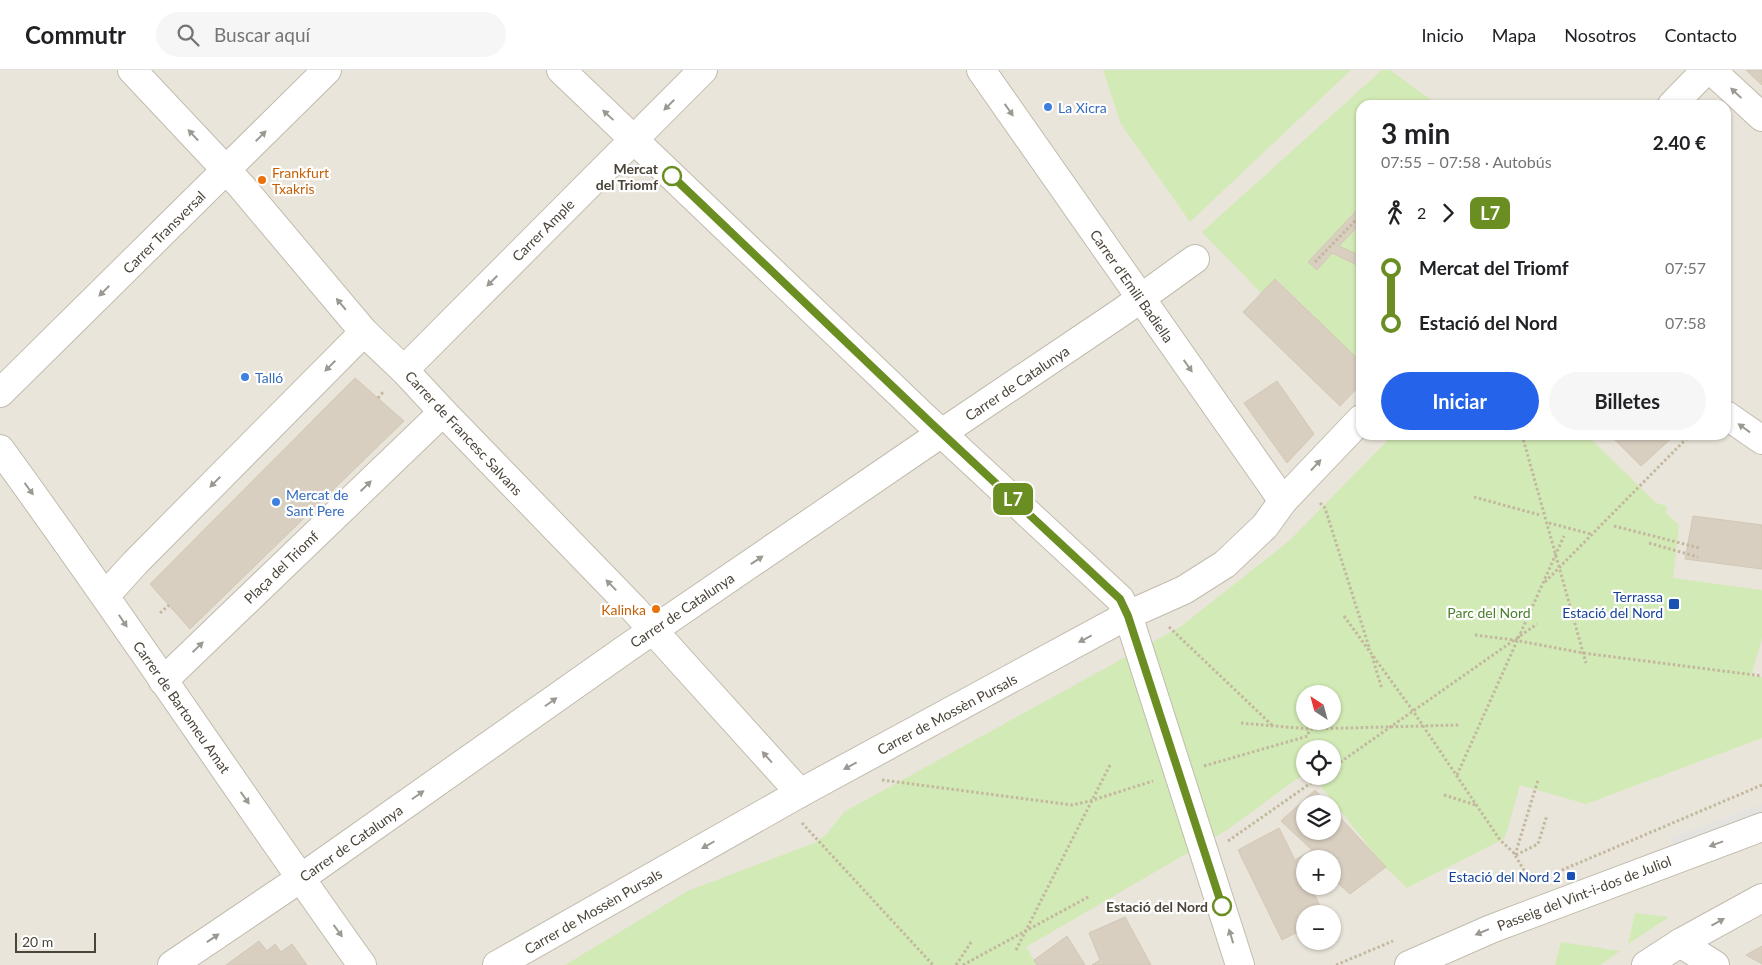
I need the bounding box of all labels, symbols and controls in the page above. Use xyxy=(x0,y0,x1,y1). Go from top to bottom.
search box xyxy=(156,12,506,57)
text: Commutr xyxy=(25,20,126,49)
icon: search xyxy=(174,21,202,49)
text: Buscar aquí xyxy=(214,23,310,46)
text: Inicio xyxy=(1421,24,1464,46)
text: Mapa xyxy=(1492,24,1536,46)
text: Nosotros xyxy=(1564,24,1636,46)
text: Contacto xyxy=(1664,24,1737,46)
one-way arrow xyxy=(1730,88,1743,99)
one-way arrow xyxy=(663,98,675,110)
place label: La Xicra xyxy=(1058,99,1107,116)
marker: La Xicra xyxy=(1042,101,1054,113)
one-way arrow xyxy=(1004,103,1014,117)
one-way arrow xyxy=(603,109,615,121)
text: 3 min xyxy=(1381,116,1450,150)
one-way arrow xyxy=(187,129,199,141)
one-way arrow xyxy=(255,130,267,142)
text: 2.40 € xyxy=(1653,131,1706,154)
text: 07:55 – 07:58 · Autobús xyxy=(1381,152,1552,171)
place label: Mercat del Triomf xyxy=(596,160,659,193)
place label: Frankfurt Txakris xyxy=(272,164,329,197)
marker: Mercat del Triomf xyxy=(662,166,682,186)
marker: Frankfurt Txakris xyxy=(256,174,268,186)
street label: Carrer Transversal xyxy=(119,187,209,277)
street label: Carrer Ample xyxy=(508,195,578,265)
icon: walk xyxy=(1381,199,1409,227)
icon: forward xyxy=(1434,199,1462,227)
text: L7 xyxy=(1480,202,1500,224)
text: 2 xyxy=(1417,203,1426,222)
street label: Carrer d'Emili Badiella xyxy=(1087,226,1177,346)
text: Mercat del Triomf xyxy=(1419,256,1569,279)
text: 07:57 xyxy=(1665,258,1706,277)
one-way arrow xyxy=(486,275,498,287)
one-way arrow xyxy=(98,284,110,296)
one-way arrow xyxy=(335,298,346,311)
text: Estació del Nord xyxy=(1419,311,1558,334)
text: 07:58 xyxy=(1665,313,1706,332)
street label: Carrer de Catalunya xyxy=(962,342,1072,424)
one-way arrow xyxy=(324,360,336,372)
one-way arrow xyxy=(1183,360,1193,373)
street label: Carrer de Francesc Salvans xyxy=(402,367,526,499)
place label: Talló xyxy=(255,369,283,386)
marker: Talló xyxy=(239,371,251,383)
button: Iniciar xyxy=(1381,372,1539,430)
button: Billetes xyxy=(1549,372,1706,430)
one-way arrow xyxy=(1737,423,1751,433)
one-way arrow xyxy=(1310,460,1322,472)
one-way arrow xyxy=(210,476,222,488)
one-way arrow xyxy=(360,480,372,492)
one-way arrow xyxy=(24,482,34,495)
line badge: L7 xyxy=(990,483,1036,515)
place label: Mercat de Sant Pere xyxy=(286,486,348,519)
text: L7 xyxy=(1003,488,1023,510)
marker: Mercat de Sant Pere xyxy=(270,496,282,508)
street label: Plaça del Triomf xyxy=(240,527,322,607)
one-way arrow xyxy=(750,555,764,565)
street label: Carrer de Catalunya xyxy=(627,569,737,651)
one-way arrow xyxy=(605,580,617,592)
place label: Terrassa Estació del Nord xyxy=(1562,588,1663,621)
marker: Terrassa Estació del Nord xyxy=(1667,597,1681,611)
place label: Kalinka xyxy=(601,601,646,618)
marker: Kalinka xyxy=(650,603,662,615)
park label: Parc del Nord xyxy=(1447,604,1531,621)
one-way arrow xyxy=(118,614,128,628)
one-way arrow xyxy=(1078,635,1093,643)
street label: Carrer de Bartomeu Amat xyxy=(130,638,234,776)
one-way arrow xyxy=(192,641,204,653)
street label: Carrer de Mossèn Pursals xyxy=(874,670,1020,758)
north arrow xyxy=(1296,685,1341,730)
map controls xyxy=(1296,685,1341,950)
one-way arrow xyxy=(544,697,558,707)
button: locate xyxy=(1296,740,1341,785)
one-way arrow xyxy=(762,750,773,763)
one-way arrow xyxy=(843,762,857,770)
one-way arrow xyxy=(411,790,424,801)
one-way arrow xyxy=(240,791,250,805)
button: layers xyxy=(1296,795,1341,840)
street label: Carrer de Catalunya xyxy=(296,801,406,885)
one-way arrow xyxy=(1708,840,1723,848)
one-way arrow xyxy=(701,841,716,849)
button: + xyxy=(1296,850,1341,895)
street label: Passeig del Vint-i-dos de Juliol xyxy=(1495,852,1673,934)
street label: Carrer de Mossèn Pursals xyxy=(521,865,665,957)
place label: Estació del Nord 2 xyxy=(1449,868,1561,885)
marker: Estació del Nord 2 xyxy=(1565,870,1577,882)
marker: Estació del Nord xyxy=(1212,896,1232,916)
place label: Estació del Nord xyxy=(1106,898,1208,915)
button: − xyxy=(1296,905,1341,950)
one-way arrow xyxy=(1711,918,1725,927)
one-way arrow xyxy=(333,924,343,938)
one-way arrow xyxy=(1226,928,1234,943)
one-way arrow xyxy=(1475,929,1490,936)
scale bar xyxy=(15,930,96,953)
text: 20 m xyxy=(22,933,53,950)
one-way arrow xyxy=(206,933,220,943)

